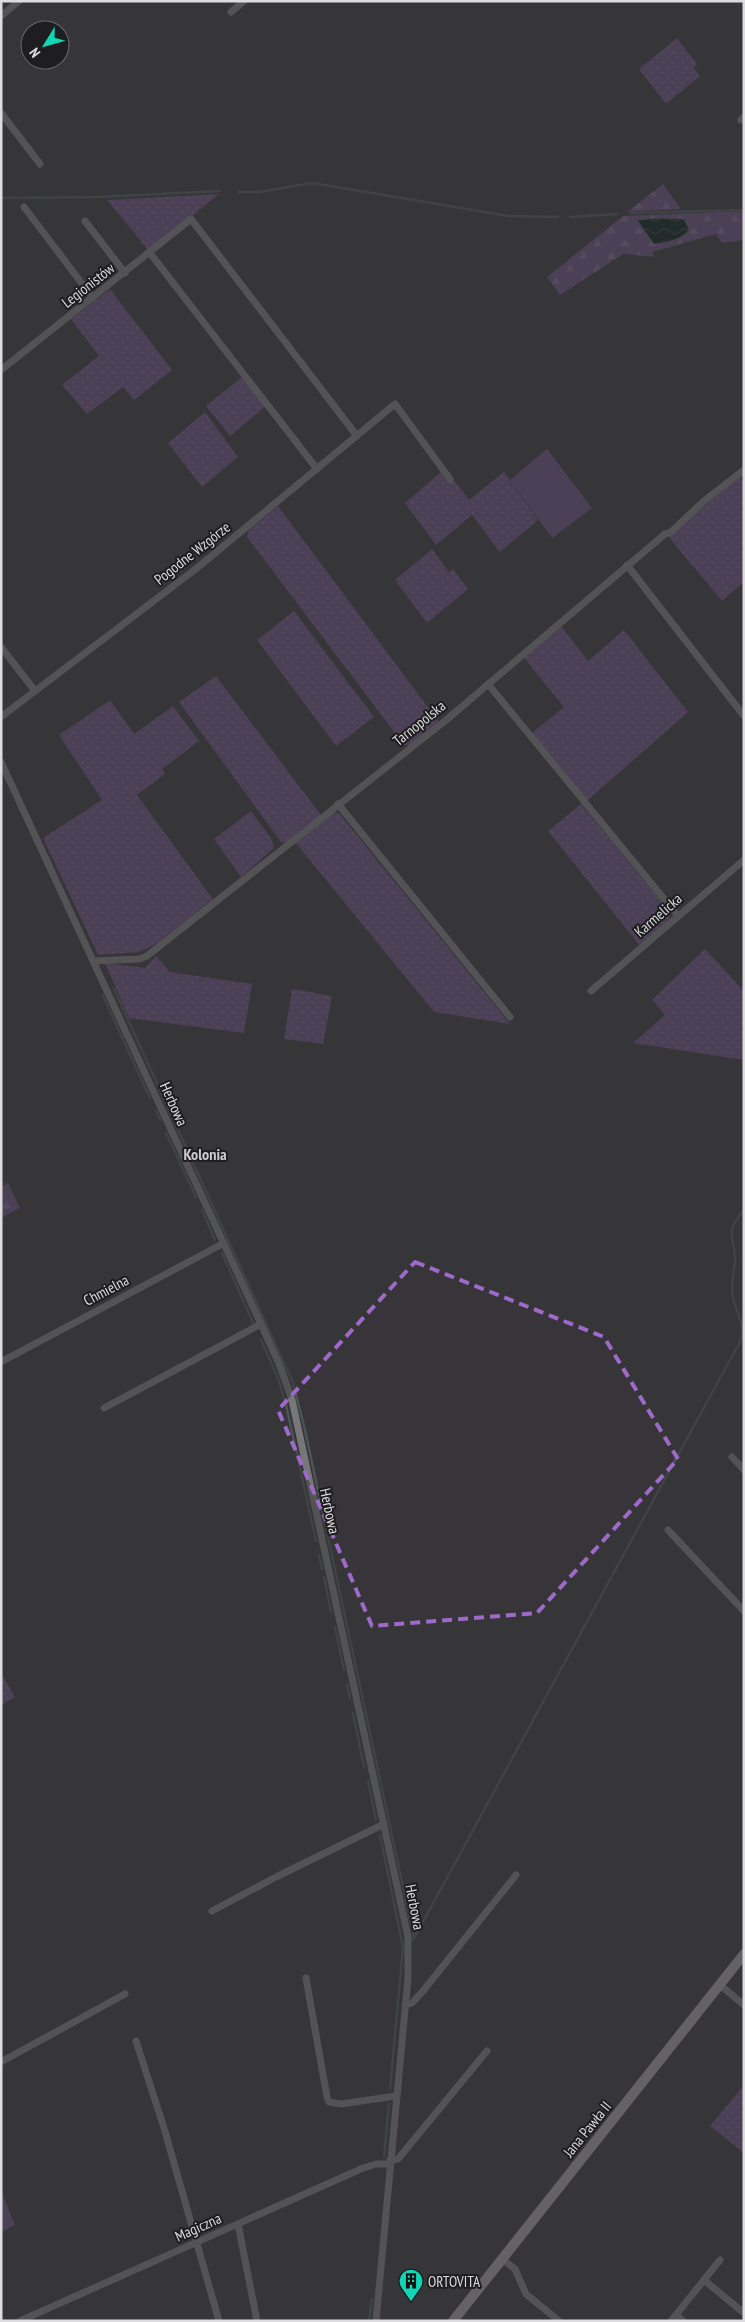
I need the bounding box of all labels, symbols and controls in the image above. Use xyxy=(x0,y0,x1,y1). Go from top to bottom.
north arrow xyxy=(20,20,70,70)
text: N xyxy=(25,44,44,61)
street label: Legionistów xyxy=(58,258,118,312)
street label: Pogodne Wzgórze xyxy=(150,517,234,589)
street label: Tarnopolska xyxy=(389,696,449,750)
street label: Karmelicka xyxy=(630,889,686,941)
street label: Herbowa xyxy=(156,1079,192,1129)
district label: Kolonia xyxy=(183,1144,227,1164)
street label: Chmielna xyxy=(80,1270,132,1310)
street label: Herbowa xyxy=(316,1486,344,1536)
street label: Herbowa xyxy=(401,1883,429,1931)
street label: Jana Pawła II xyxy=(558,2097,615,2162)
street label: Magiczna xyxy=(172,2208,224,2246)
building icon: ORTOVITA xyxy=(398,2268,424,2302)
place label: ORTOVITA xyxy=(428,2272,481,2291)

